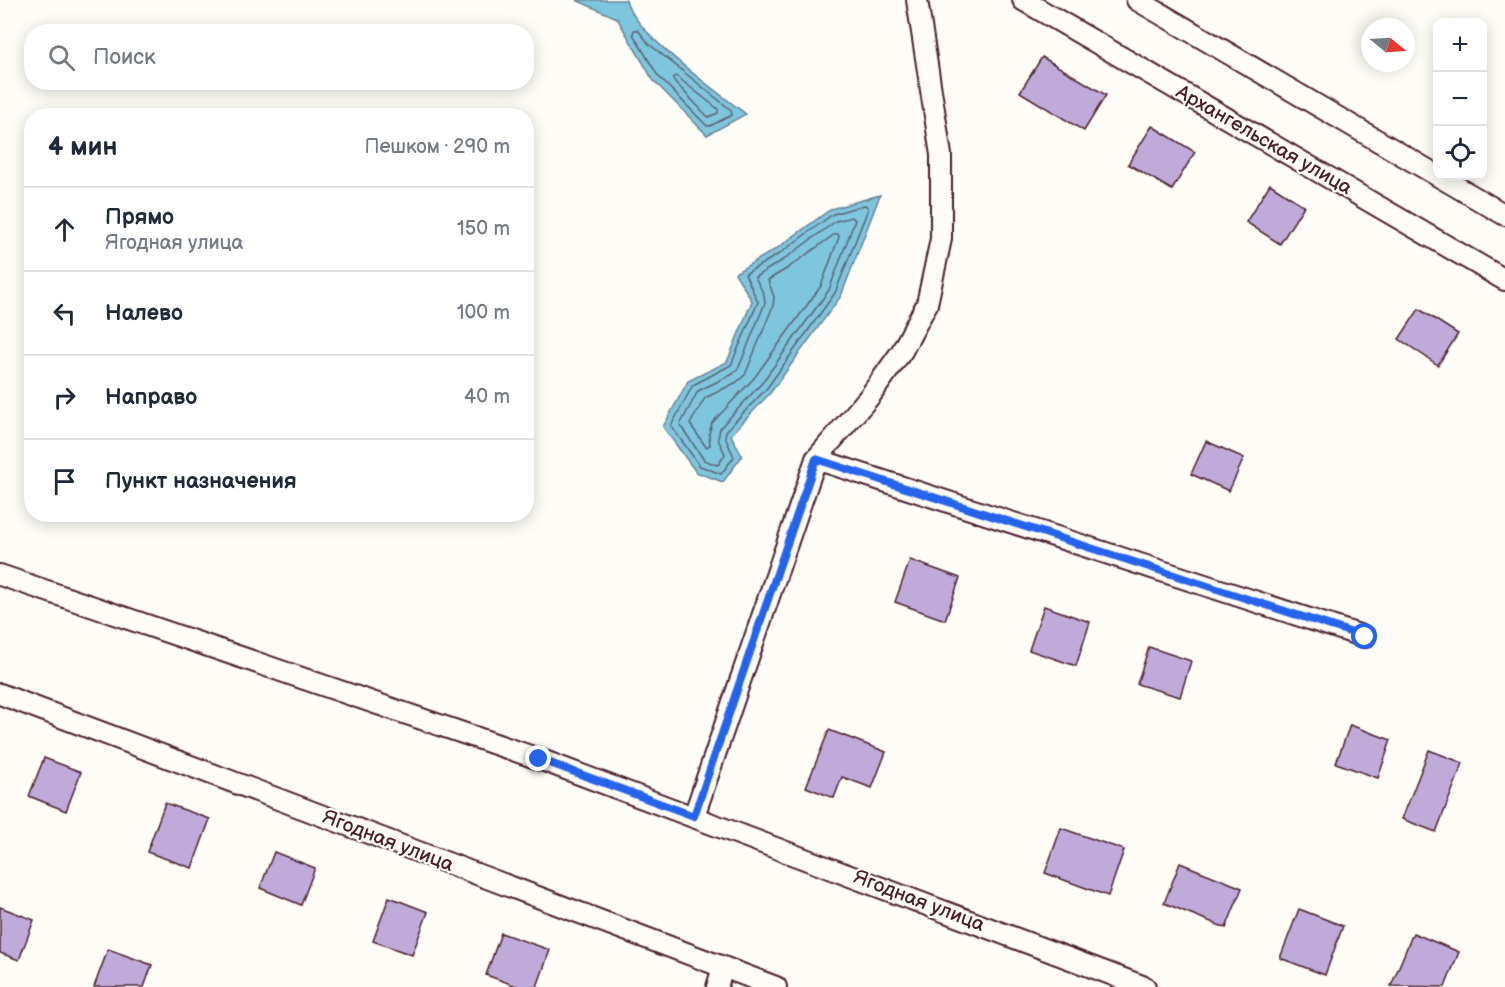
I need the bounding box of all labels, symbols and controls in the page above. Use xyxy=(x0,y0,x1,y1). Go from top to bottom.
north arrow xyxy=(1361,18,1415,72)
map controls xyxy=(1433,18,1487,180)
button: + xyxy=(1433,18,1487,72)
search box xyxy=(24,24,534,90)
icon: search xyxy=(45,41,78,74)
text: Поиск xyxy=(93,44,156,71)
button: − xyxy=(1433,72,1487,126)
street label: Архангельская улица xyxy=(1171,79,1356,200)
button: locate xyxy=(1433,126,1487,180)
text: 4 мин xyxy=(48,132,117,163)
text: Пешком · 290 m xyxy=(364,135,510,159)
text: Прямо xyxy=(105,204,174,231)
icon: ahead xyxy=(48,213,81,246)
text: 150 m xyxy=(457,217,510,241)
text: Ягодная улица xyxy=(105,231,243,255)
icon: left xyxy=(48,297,81,330)
text: Налево xyxy=(105,300,183,327)
text: 100 m xyxy=(457,301,510,325)
icon: right xyxy=(48,381,81,414)
text: Направо xyxy=(105,384,197,411)
text: 40 m xyxy=(464,385,510,409)
icon: arrive xyxy=(48,465,81,498)
text: Пункт назначения xyxy=(105,468,297,495)
route start xyxy=(1351,623,1377,649)
route end xyxy=(525,745,551,771)
street label: Ягодная улица xyxy=(319,805,457,877)
street label: Ягодная улица xyxy=(850,865,988,937)

